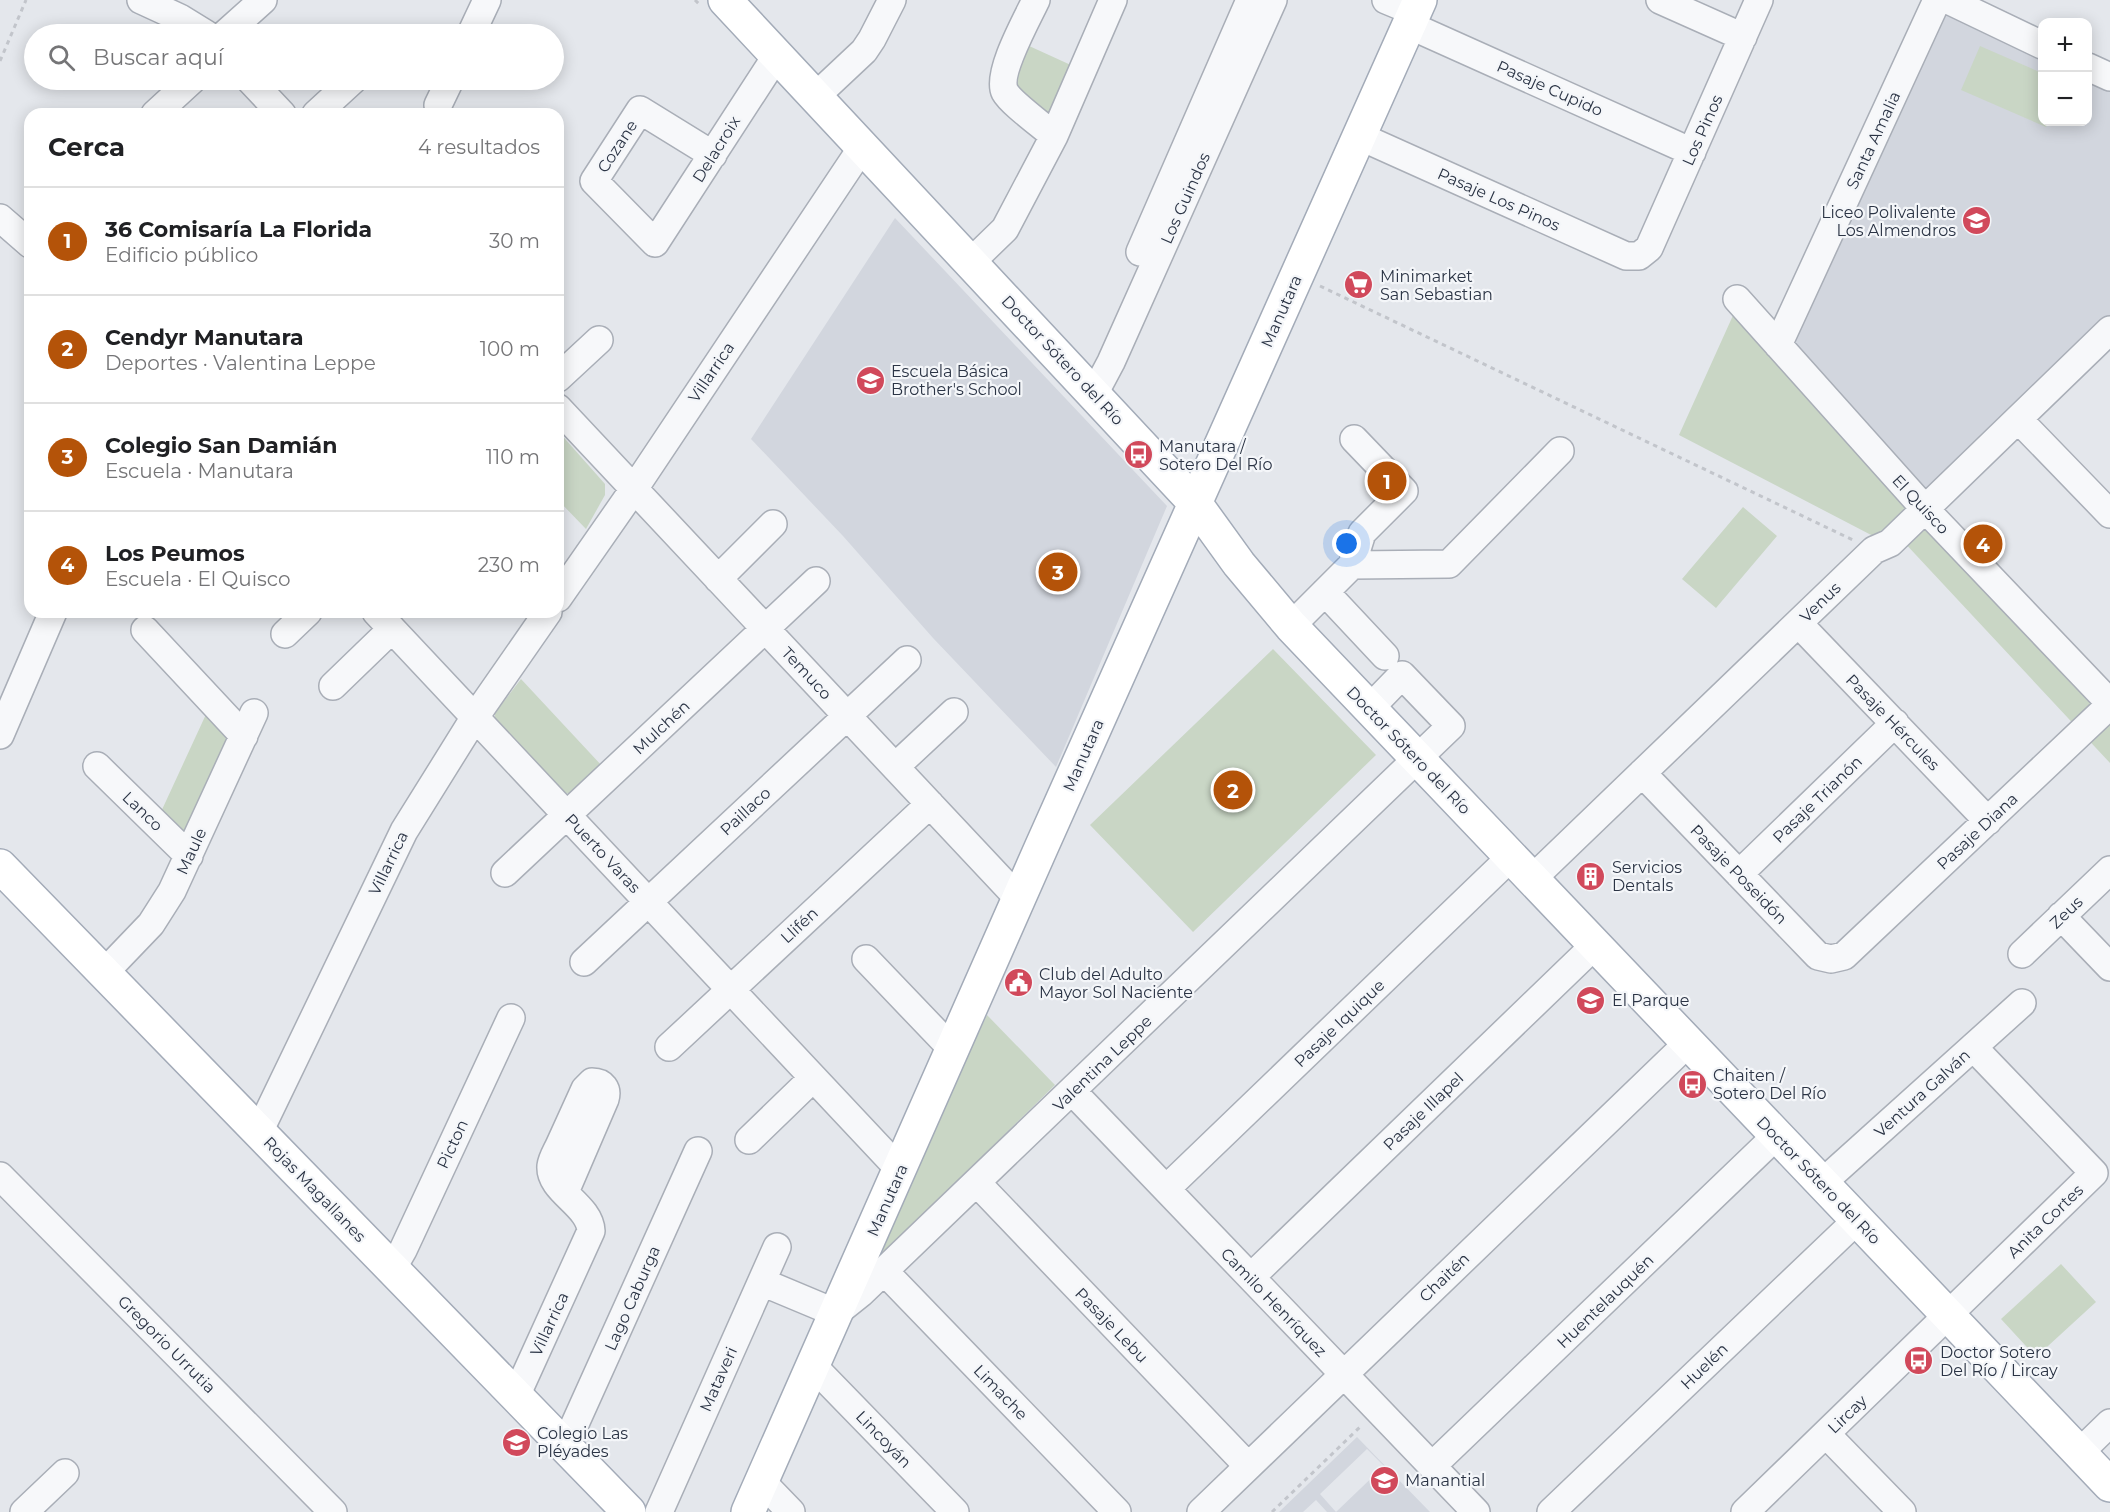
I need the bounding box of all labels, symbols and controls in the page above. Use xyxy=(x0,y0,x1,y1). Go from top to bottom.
map controls xyxy=(2038,18,2092,126)
button: + xyxy=(2038,18,2092,72)
search box xyxy=(24,24,564,90)
icon: search xyxy=(45,41,78,74)
text: Buscar aquí xyxy=(93,44,224,71)
street label: Pasaje Cupido xyxy=(1494,57,1606,120)
button: − xyxy=(2038,72,2092,126)
street label: Santa Amalia xyxy=(1842,88,1904,192)
street label: Los Pinos xyxy=(1678,92,1727,169)
street label: Delacroix xyxy=(689,112,745,186)
street label: Cozane xyxy=(593,116,641,176)
text: Cerca xyxy=(48,131,125,163)
text: 4 resultados xyxy=(418,135,540,159)
street label: Los Guindos xyxy=(1157,149,1214,247)
street label: Pasaje Los Pinos xyxy=(1435,164,1563,235)
place label: Liceo Polivalente Los Almendros xyxy=(1821,203,1956,240)
school or university icon: Liceo Polivalente Los Almendros xyxy=(1961,205,1993,237)
text: 36 Comisaría La Florida xyxy=(105,216,372,243)
text: 1 xyxy=(64,229,71,253)
text: 30 m xyxy=(489,229,540,253)
text: Edificio público xyxy=(105,243,258,267)
place label: Minimarket San Sebastian xyxy=(1380,267,1493,304)
supermarket icon: Minimarket San Sebastian xyxy=(1343,269,1375,301)
street label: Manutara xyxy=(1257,272,1306,350)
street label: Doctor Sótero del Río xyxy=(998,292,1128,429)
text: Cendyr Manutara xyxy=(105,324,304,351)
text: 2 xyxy=(62,337,73,361)
text: 100 m xyxy=(480,337,540,361)
street label: Villarrica xyxy=(684,339,738,406)
text: Deportes · Valentina Leppe xyxy=(105,351,376,375)
place label: Escuela Básica Brother's School xyxy=(891,362,1022,399)
school or university icon: Escuela Básica Brother's School xyxy=(854,364,886,396)
text: Colegio San Damián xyxy=(105,432,337,459)
place label: Manutara / Sotero Del Río xyxy=(1159,437,1272,474)
bus stop icon: Manutara / Sotero Del Río xyxy=(1122,439,1154,471)
text: 3 xyxy=(62,445,73,469)
text: 110 m xyxy=(486,445,540,469)
pin: 1 xyxy=(1368,458,1406,504)
text: Escuela · Manutara xyxy=(105,459,294,483)
street label: El Quisco xyxy=(1888,471,1953,538)
pin: 4 xyxy=(1964,522,2002,566)
your location xyxy=(1332,529,1361,558)
text: Los Peumos xyxy=(105,540,245,567)
pin: 3 xyxy=(1038,550,1078,594)
text: 4 xyxy=(61,553,74,577)
text: 230 m xyxy=(478,553,540,577)
text: Escuela · El Quisco xyxy=(105,567,290,591)
street label: Venus xyxy=(1796,578,1845,626)
street label: Temuco xyxy=(778,643,836,703)
street label: Pasaje Hércules xyxy=(1842,670,1944,775)
street label: Doctor Sótero del Río xyxy=(1343,683,1475,818)
street label: Mulchén xyxy=(629,696,694,758)
street label: Manutara xyxy=(1059,716,1108,794)
street label: Pasaje Trianón xyxy=(1769,752,1866,847)
pin: 2 xyxy=(1214,768,1252,812)
street label: Paillaco xyxy=(716,783,774,839)
street label: Lanco xyxy=(119,788,167,835)
street label: Pasaje Diana xyxy=(1933,789,2022,874)
street label: Puerto Varas xyxy=(561,810,644,897)
street label: Pasaje Poseidón xyxy=(1686,821,1791,928)
street label: Maule xyxy=(172,825,211,878)
street label: Villarrica xyxy=(365,828,412,898)
place label: Servicios Dentals xyxy=(1612,858,1682,895)
building icon: Servicios Dentals xyxy=(1575,860,1607,892)
street label: Zeus xyxy=(2046,892,2087,933)
street label: Llifén xyxy=(777,903,822,947)
place label: Club del Adulto Mayor Sol Naciente xyxy=(1039,965,1193,1002)
public building icon: Club del Adulto Mayor Sol Naciente xyxy=(1002,967,1034,999)
street label: Pasaje Iquique xyxy=(1290,975,1388,1071)
school or university icon: El Parque xyxy=(1575,984,1607,1016)
place label: El Parque xyxy=(1612,991,1689,1010)
street label: Valentina Leppe xyxy=(1049,1011,1156,1115)
street label: Ventura Galván xyxy=(1871,1045,1974,1141)
place label: Chaiten / Sotero Del Río xyxy=(1713,1066,1826,1103)
street label: Pasaje Illapel xyxy=(1379,1068,1467,1154)
bus stop icon: Chaiten / Sotero Del Río xyxy=(1676,1068,1708,1100)
street label: Doctor Sótero del Río xyxy=(1753,1113,1885,1248)
street label: Picton xyxy=(433,1117,472,1172)
street label: Rojas Magallanes xyxy=(260,1133,370,1246)
street label: Manutara xyxy=(863,1161,912,1239)
street label: Anita Cortes xyxy=(2004,1180,2087,1262)
street label: Lago Caburga xyxy=(601,1243,664,1354)
street label: Camilo Henríquez xyxy=(1217,1244,1330,1361)
street label: Chaitén xyxy=(1415,1249,1473,1306)
street label: Huentelauquén xyxy=(1553,1251,1658,1352)
street label: Pasaje Lebu xyxy=(1071,1284,1152,1367)
street label: Villarrica xyxy=(526,1289,573,1359)
street label: Gregorio Urrutia xyxy=(114,1292,219,1397)
street label: Huelén xyxy=(1677,1339,1732,1393)
place label: Doctor Sotero Del Río / Lircay xyxy=(1940,1343,2058,1380)
street label: Mataveri xyxy=(696,1344,741,1415)
bus stop icon: Doctor Sotero Del Río / Lircay xyxy=(1903,1345,1935,1377)
street label: Limache xyxy=(970,1361,1032,1424)
street label: Lircay xyxy=(1824,1391,1871,1437)
street label: Lincoyán xyxy=(852,1407,915,1472)
place label: Colegio Las Pléyades xyxy=(537,1424,628,1461)
school or university icon: Colegio Las Pléyades xyxy=(500,1426,532,1458)
school or university icon: Manantial xyxy=(1368,1464,1400,1496)
place label: Manantial xyxy=(1405,1471,1485,1490)

